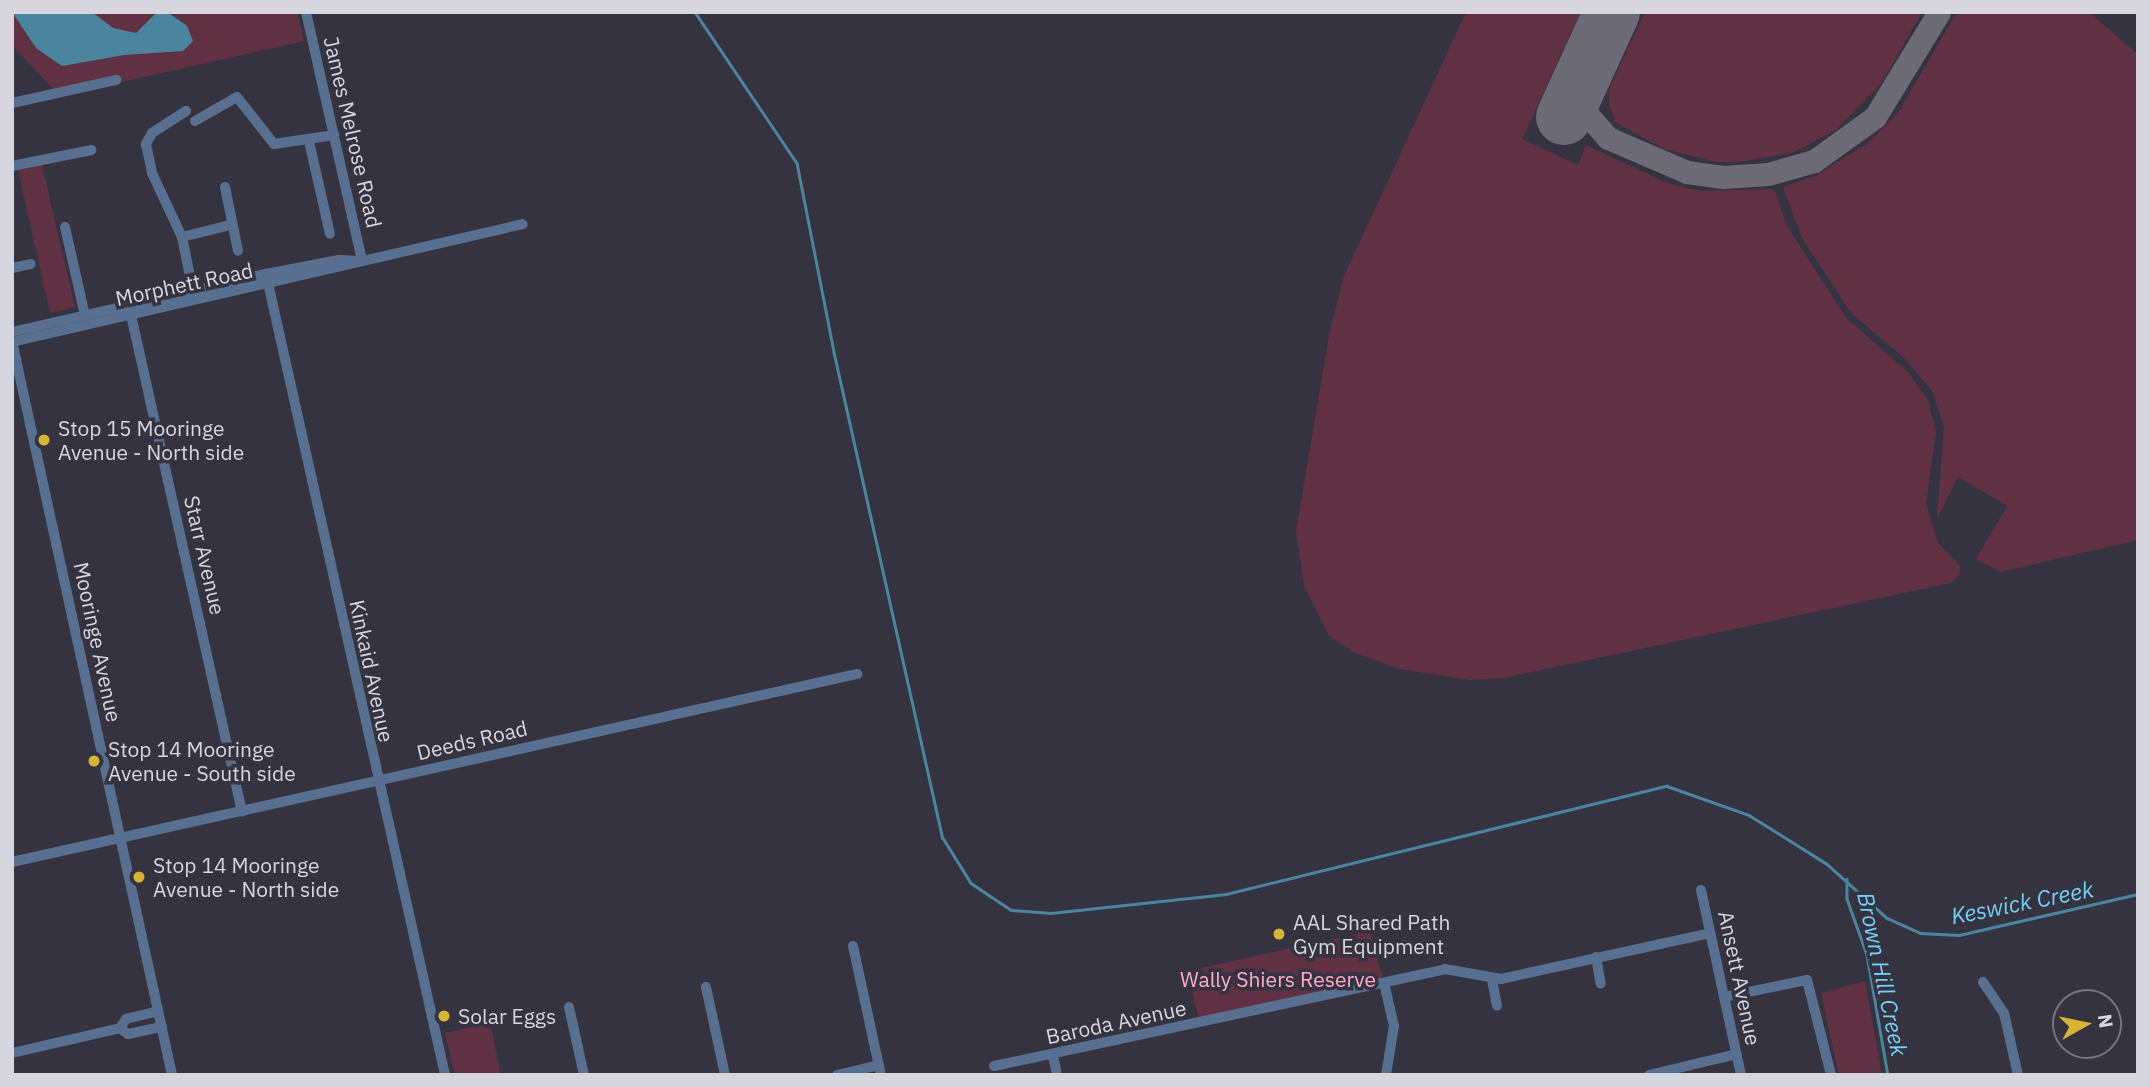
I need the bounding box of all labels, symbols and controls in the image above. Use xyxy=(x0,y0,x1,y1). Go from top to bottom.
street label: James Melrose Road xyxy=(319,34,387,230)
street label: Morphett Road xyxy=(113,257,255,311)
place label: Stop 15 Mooringe Avenue - North side xyxy=(58,415,244,465)
marker: Stop 15 Mooringe Avenue - North side xyxy=(36,432,52,448)
street label: Starr Avenue xyxy=(179,493,231,617)
street label: Mooringe Avenue xyxy=(69,560,127,724)
street label: Kinkaid Avenue xyxy=(345,597,399,745)
street label: Deeds Road xyxy=(414,715,530,765)
place label: Stop 14 Mooringe Avenue - South side xyxy=(108,736,296,786)
marker: Stop 14 Mooringe Avenue - South side xyxy=(86,753,102,769)
place label: Stop 14 Mooringe Avenue - North side xyxy=(153,852,339,902)
marker: Stop 14 Mooringe Avenue - North side xyxy=(131,869,147,885)
water label: Keswick Creek xyxy=(1948,875,2096,929)
water label: Brown Hill Creek xyxy=(1852,889,1914,1059)
street label: Ansett Avenue xyxy=(1713,908,1767,1048)
place label: AAL Shared Path Gym Equipment xyxy=(1293,909,1450,959)
marker: AAL Shared Path Gym Equipment xyxy=(1271,926,1287,942)
park label: Wally Shiers Reserve xyxy=(1180,966,1376,992)
north arrow xyxy=(2052,989,2122,1059)
street label: Baroda Avenue xyxy=(1044,995,1188,1049)
place label: Solar Eggs xyxy=(458,1003,556,1029)
marker: Solar Eggs xyxy=(436,1008,452,1024)
text: N xyxy=(2093,1012,2119,1030)

